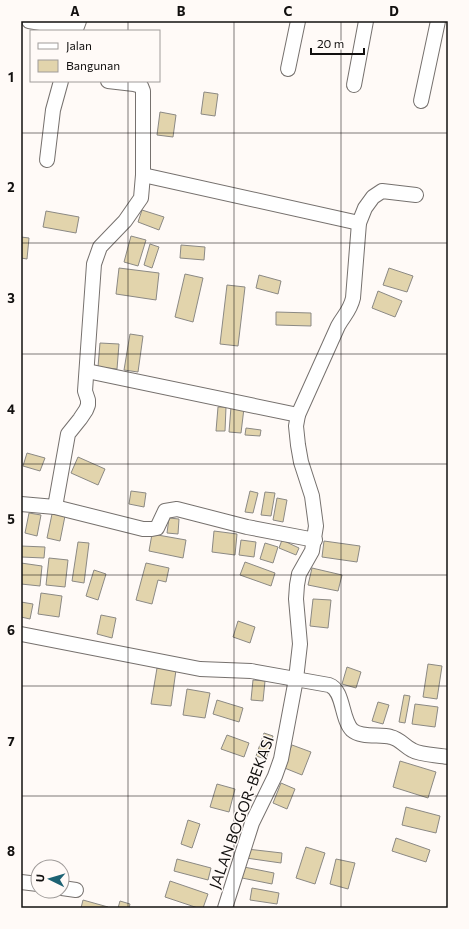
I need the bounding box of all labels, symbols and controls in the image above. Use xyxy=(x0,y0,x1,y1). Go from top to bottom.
text: A xyxy=(70,3,80,19)
text: B xyxy=(177,3,186,19)
text: C xyxy=(284,3,293,19)
text: D xyxy=(389,3,399,19)
legend xyxy=(30,30,160,82)
scale bar xyxy=(311,30,364,56)
text: 20 m xyxy=(317,36,344,50)
text: Jalan xyxy=(66,38,92,53)
text: Bangunan xyxy=(66,58,120,72)
text: 1 xyxy=(8,69,14,85)
text: 2 xyxy=(7,179,15,195)
text: 3 xyxy=(7,290,15,306)
text: 4 xyxy=(7,401,15,417)
text: 5 xyxy=(7,511,15,527)
text: 6 xyxy=(7,622,15,638)
text: 7 xyxy=(7,733,15,749)
street label: JALAN BOGOR-BEKASI xyxy=(205,733,277,891)
text: 8 xyxy=(7,843,15,859)
north arrow xyxy=(30,859,70,899)
text: U xyxy=(33,874,46,883)

